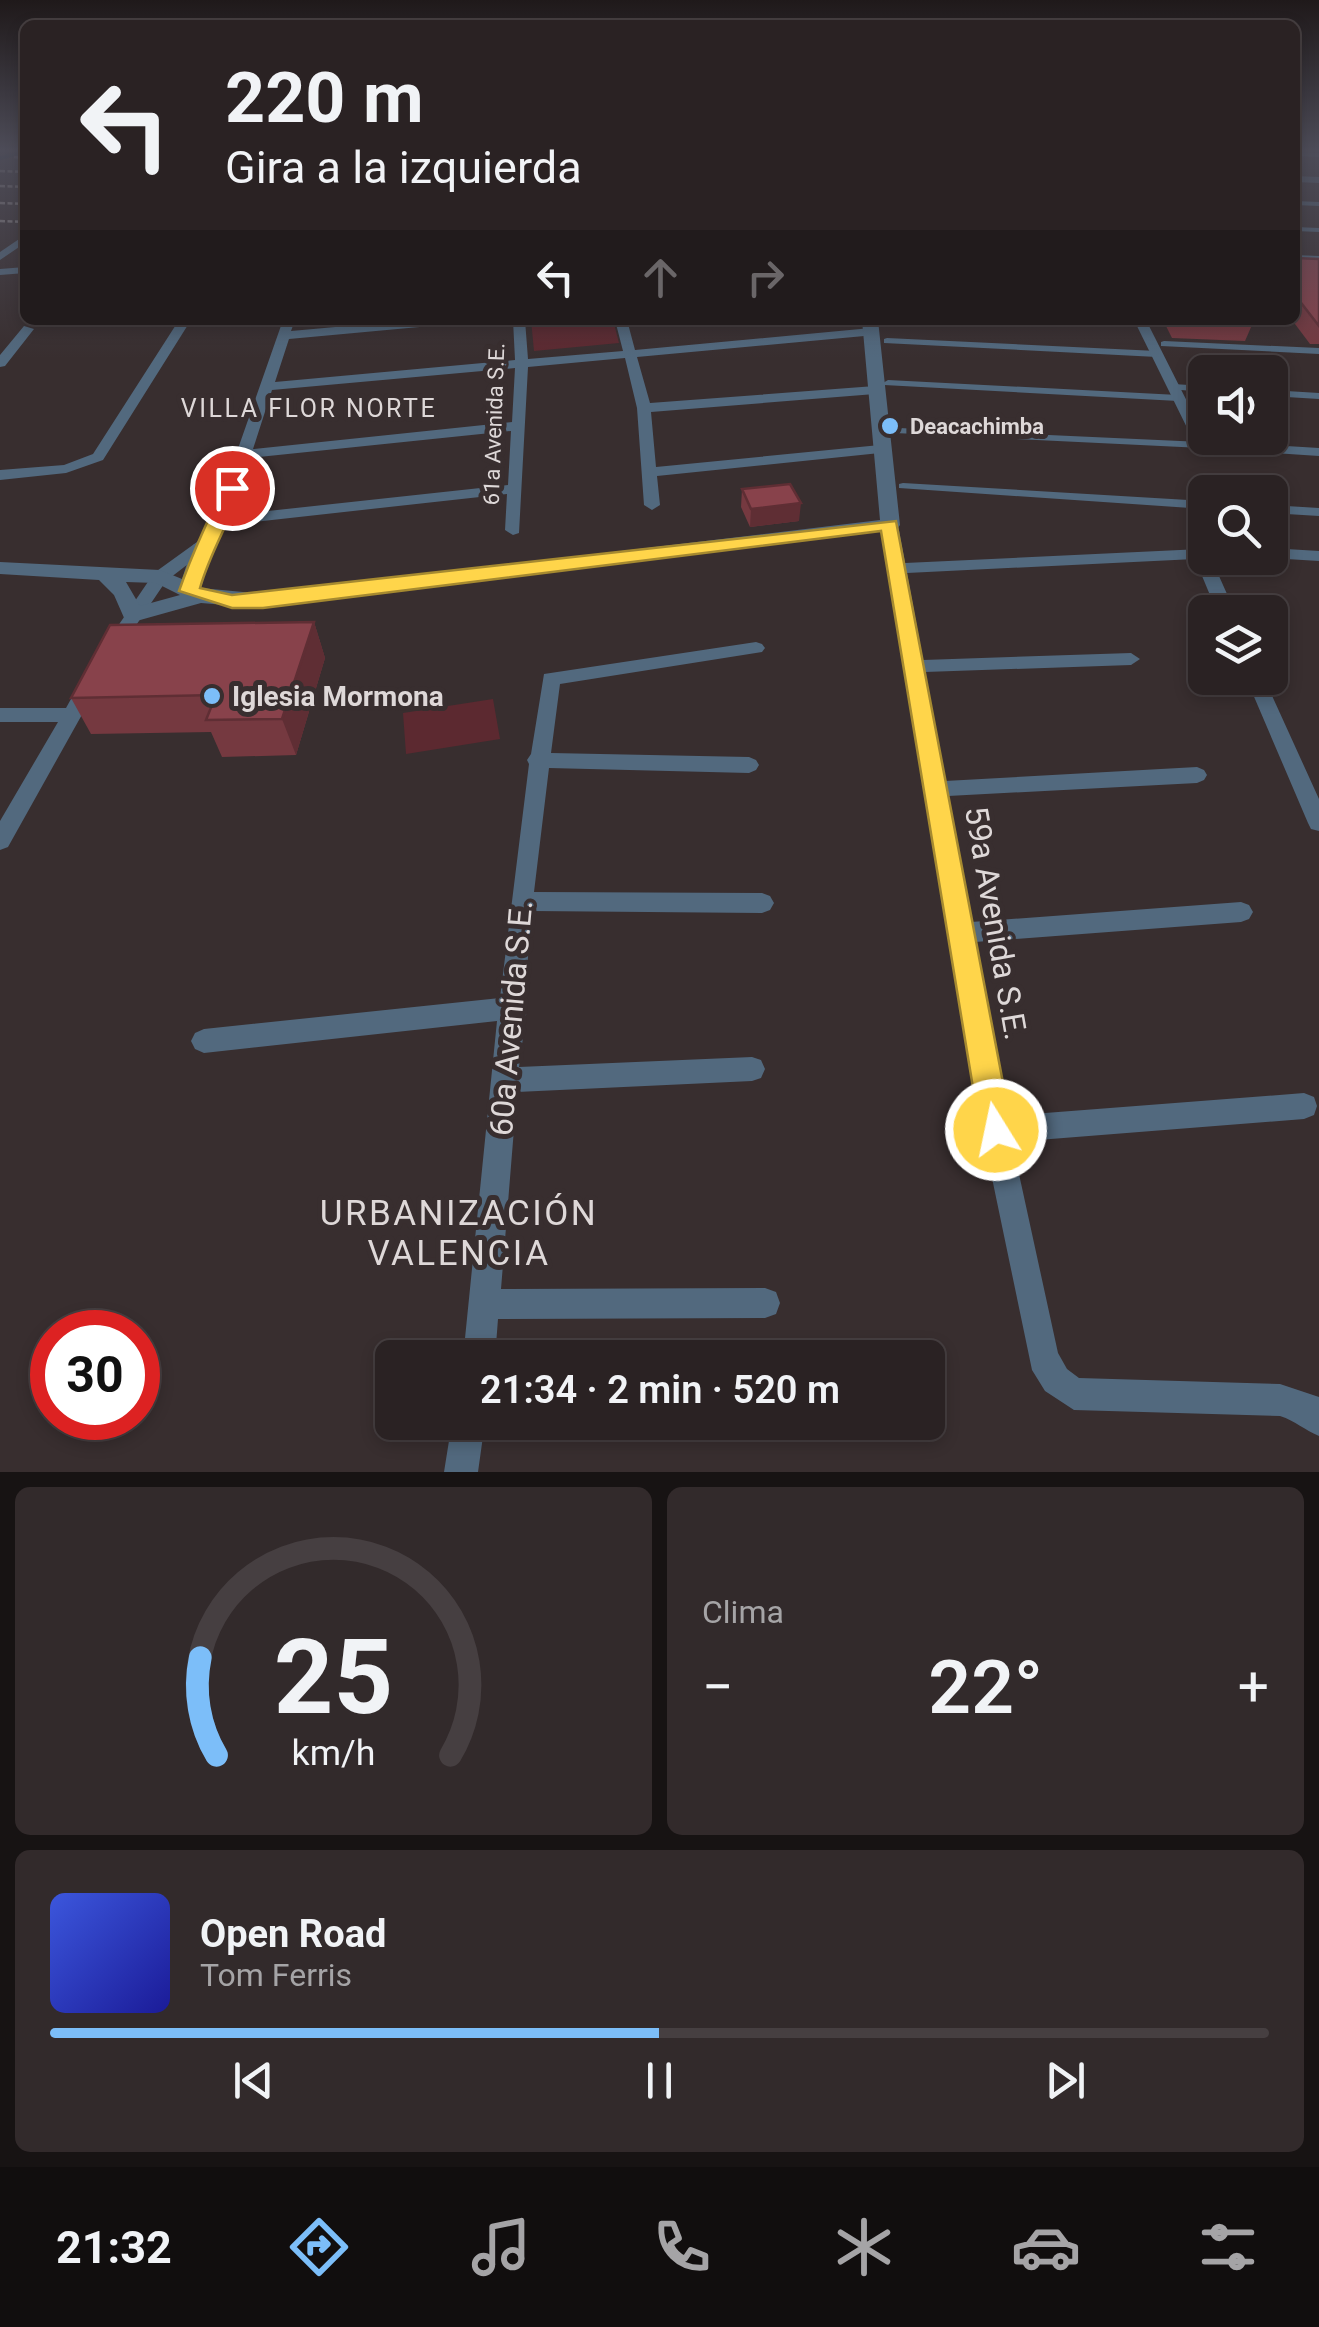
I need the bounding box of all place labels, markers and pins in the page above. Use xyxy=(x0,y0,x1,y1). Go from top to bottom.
place label: Deacachimba xyxy=(910,414,1044,439)
marker: Deacachimba xyxy=(879,415,901,437)
pin xyxy=(190,446,275,531)
place label: Iglesia Mormona xyxy=(232,680,444,713)
marker: Iglesia Mormona xyxy=(201,685,223,707)

